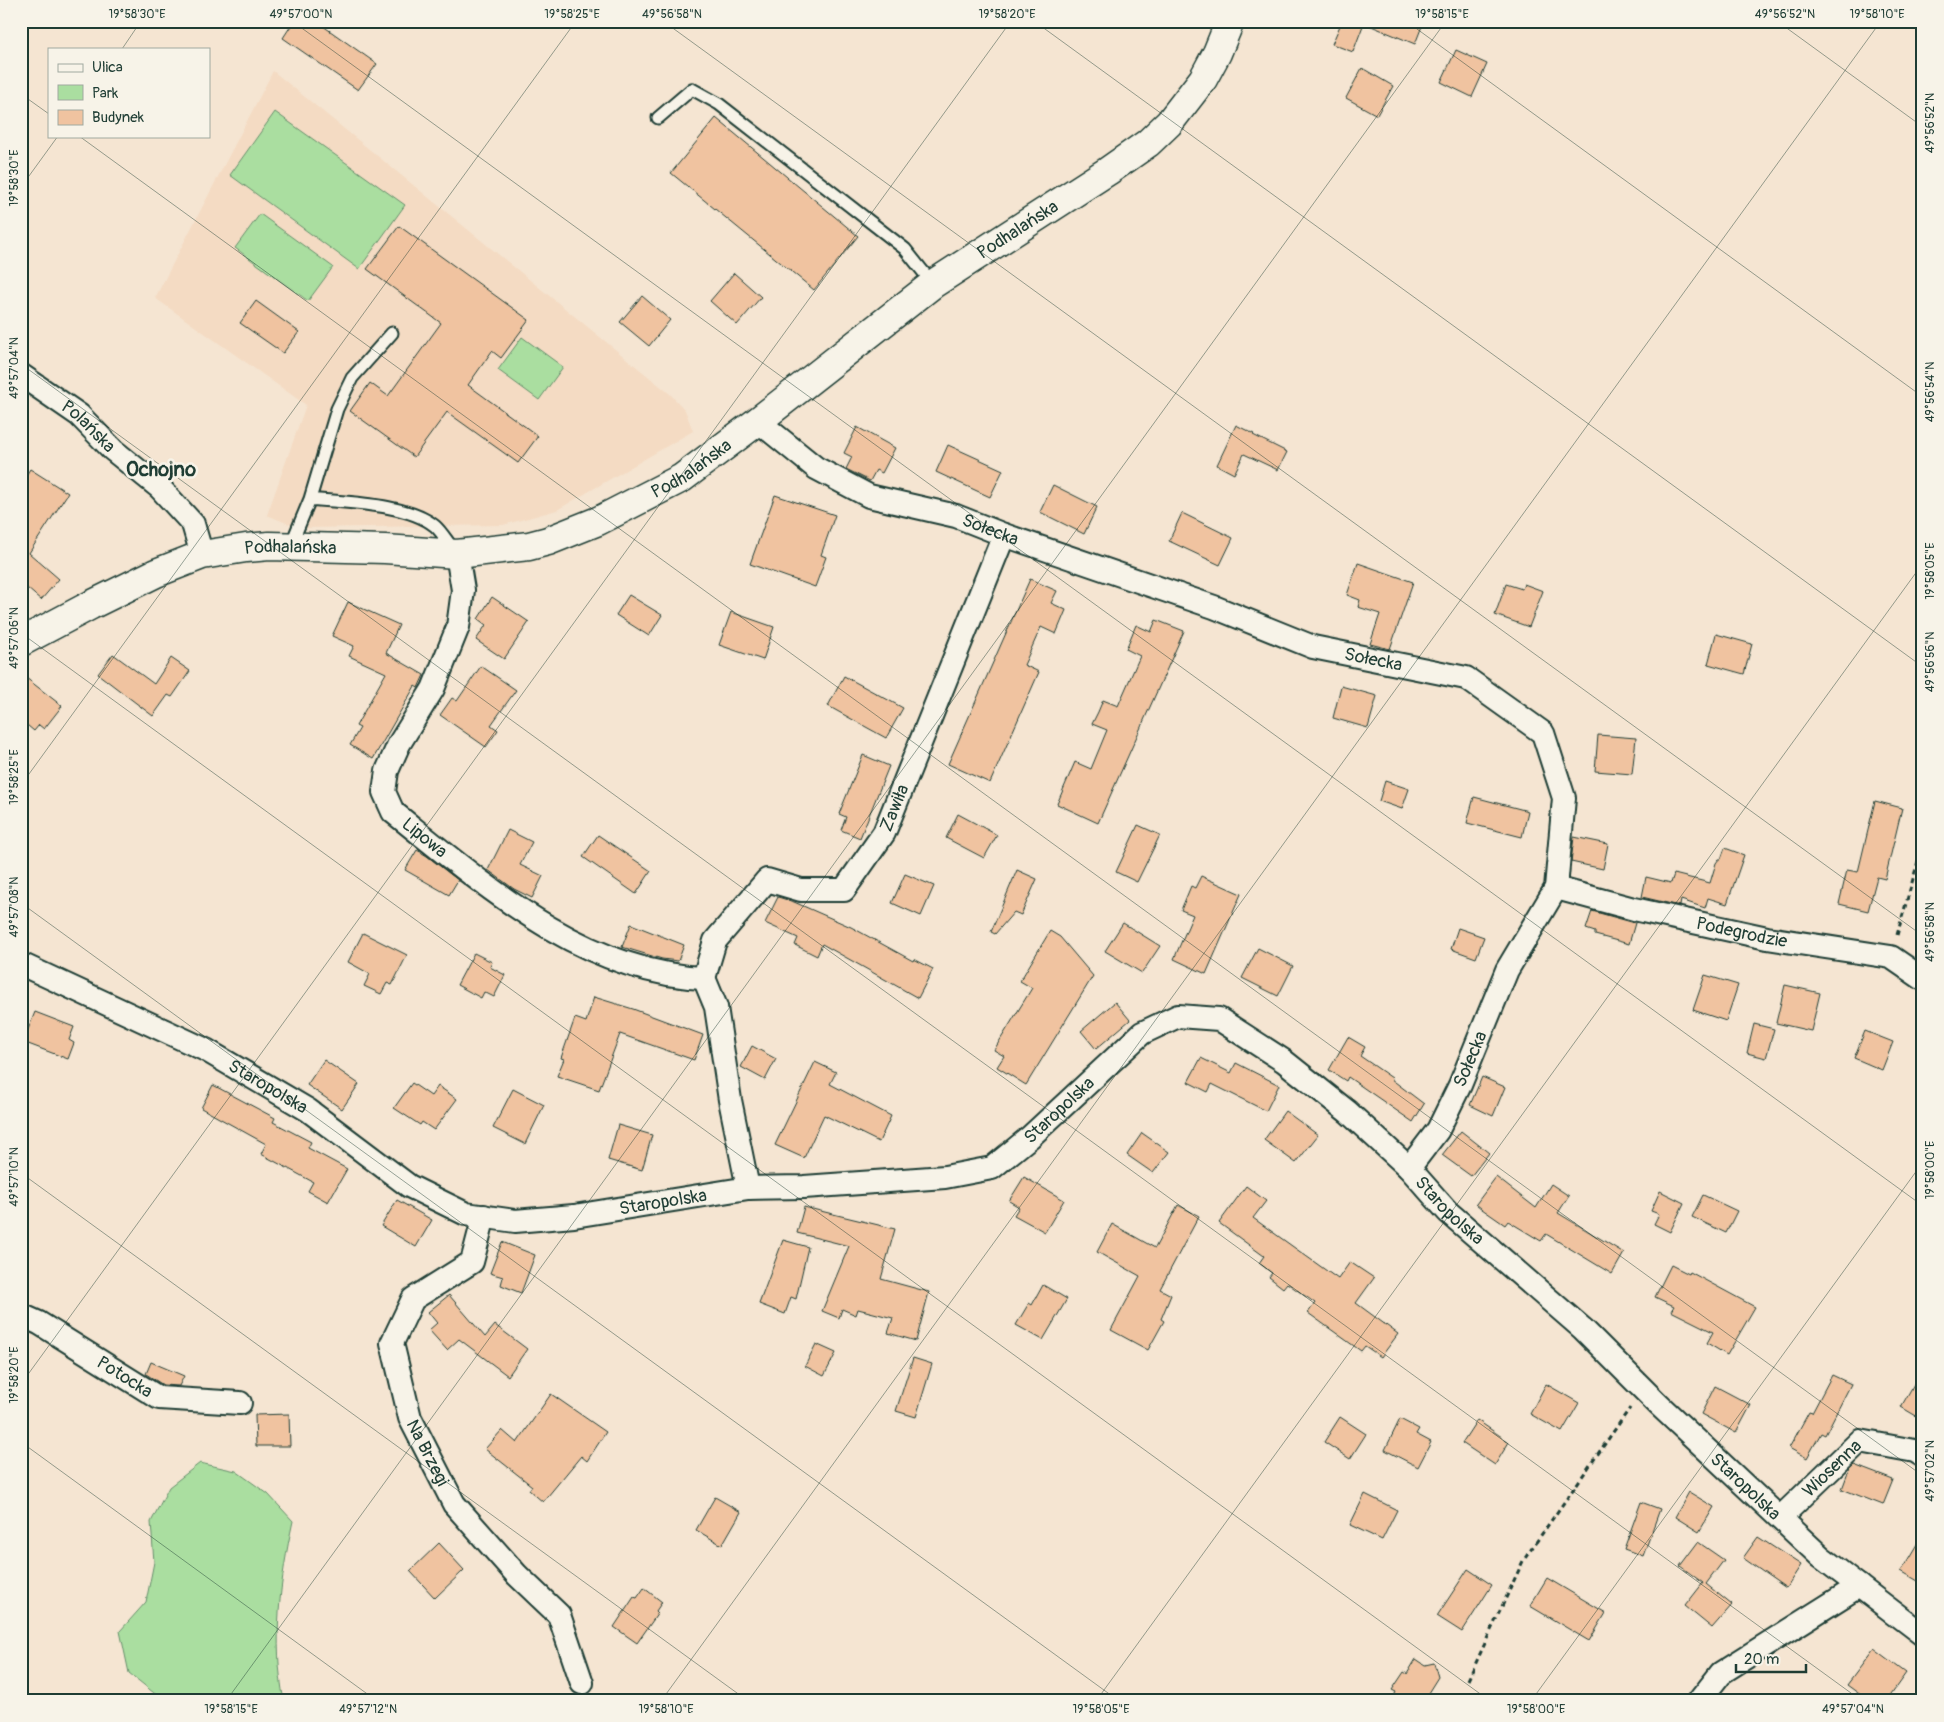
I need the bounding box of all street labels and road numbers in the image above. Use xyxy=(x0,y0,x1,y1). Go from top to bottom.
street label: Podhalańska xyxy=(973,195,1063,265)
street label: Polańska xyxy=(57,395,120,458)
street label: Podhalańska xyxy=(647,434,736,504)
street label: Sołecka xyxy=(959,509,1022,551)
street label: Podhalańska xyxy=(243,535,337,560)
street label: Sołecka xyxy=(1342,643,1404,677)
street label: Zawiła xyxy=(875,781,914,835)
street label: Lipowa xyxy=(397,813,452,863)
street label: Podegrodzie xyxy=(1694,912,1789,953)
street label: Sołecka xyxy=(1448,1028,1492,1091)
street label: Staropolska xyxy=(224,1055,312,1119)
street label: Staropolska xyxy=(1019,1072,1100,1149)
street label: Staropolska xyxy=(1410,1172,1489,1250)
street label: Staropolska xyxy=(617,1184,708,1221)
street label: Potocka xyxy=(92,1351,157,1403)
street label: Na Brzegi xyxy=(401,1416,454,1490)
street label: Wiosenna xyxy=(1798,1435,1867,1502)
street label: Staropolska xyxy=(1705,1448,1785,1525)

